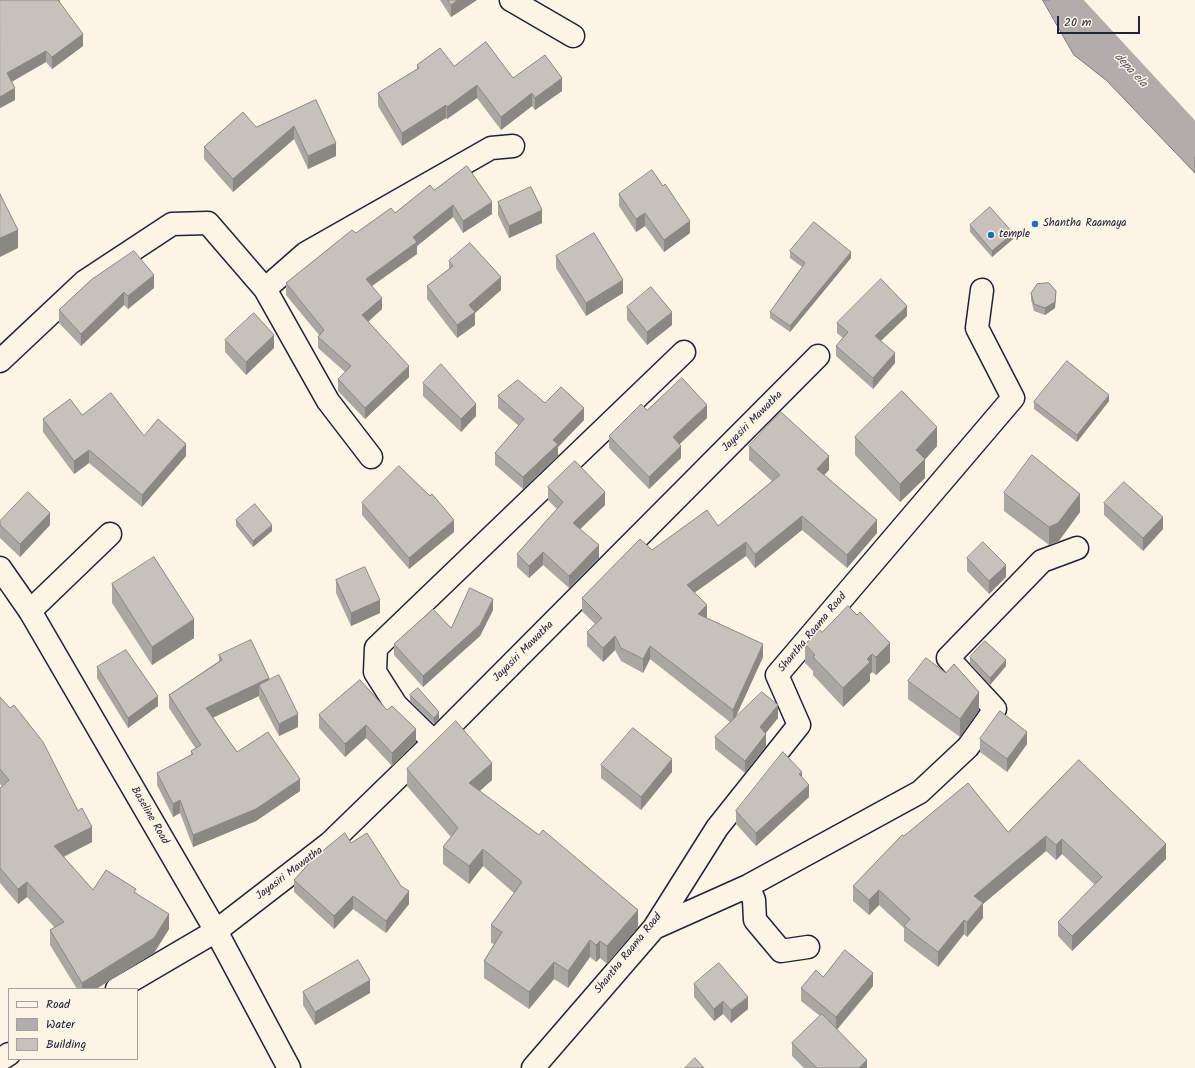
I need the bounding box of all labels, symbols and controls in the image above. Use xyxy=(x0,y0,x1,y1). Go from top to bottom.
scale bar xyxy=(1059,8,1142,34)
text: 20 m xyxy=(1064,13,1091,32)
water label: depa ela xyxy=(1111,51,1149,91)
place label: Shantha Raamaya xyxy=(1043,217,1126,231)
marker: Shantha Raamaya xyxy=(1030,219,1040,229)
place label: temple xyxy=(999,228,1030,242)
marker: temple xyxy=(986,230,996,240)
street label: Jayasiri Mawatha xyxy=(720,389,786,455)
street label: Shantha Raama Road xyxy=(776,591,850,675)
street label: Jayasiri Mawatha xyxy=(491,619,557,685)
street label: Baseline Road xyxy=(127,785,171,847)
street label: Jayasiri Mawatha xyxy=(254,845,326,903)
street label: Shantha Raama Road xyxy=(593,911,665,997)
legend xyxy=(8,988,138,1060)
text: Road xyxy=(46,995,70,1014)
text: Water xyxy=(46,1015,75,1034)
text: Building xyxy=(46,1035,86,1054)

